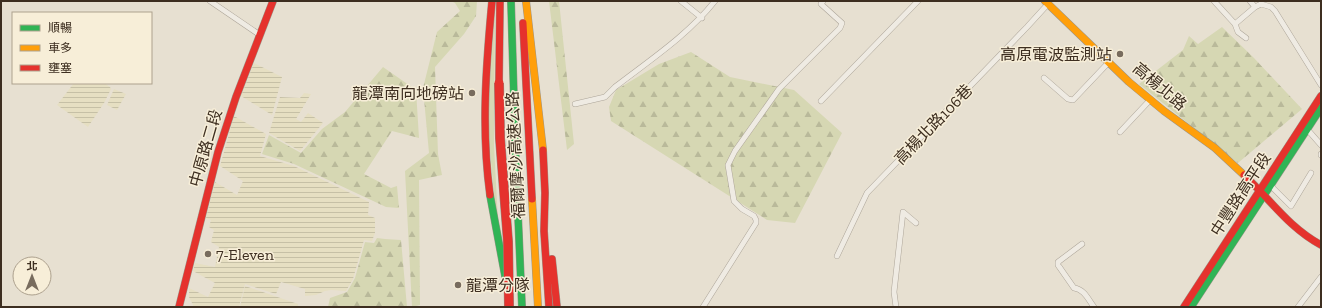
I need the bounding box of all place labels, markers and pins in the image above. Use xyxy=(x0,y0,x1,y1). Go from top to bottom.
place label: 高原電波監測站 xyxy=(1000,45,1112,64)
marker: 高原電波監測站 xyxy=(1115,49,1125,59)
place label: 龍潭南向地磅站 xyxy=(352,84,464,103)
marker: 龍潭南向地磅站 xyxy=(467,88,477,98)
place label: 7-Eleven xyxy=(216,245,275,264)
marker: 7-Eleven xyxy=(203,249,213,259)
place label: 龍潭分隊 xyxy=(466,276,530,295)
marker: 龍潭分隊 xyxy=(453,280,463,290)

